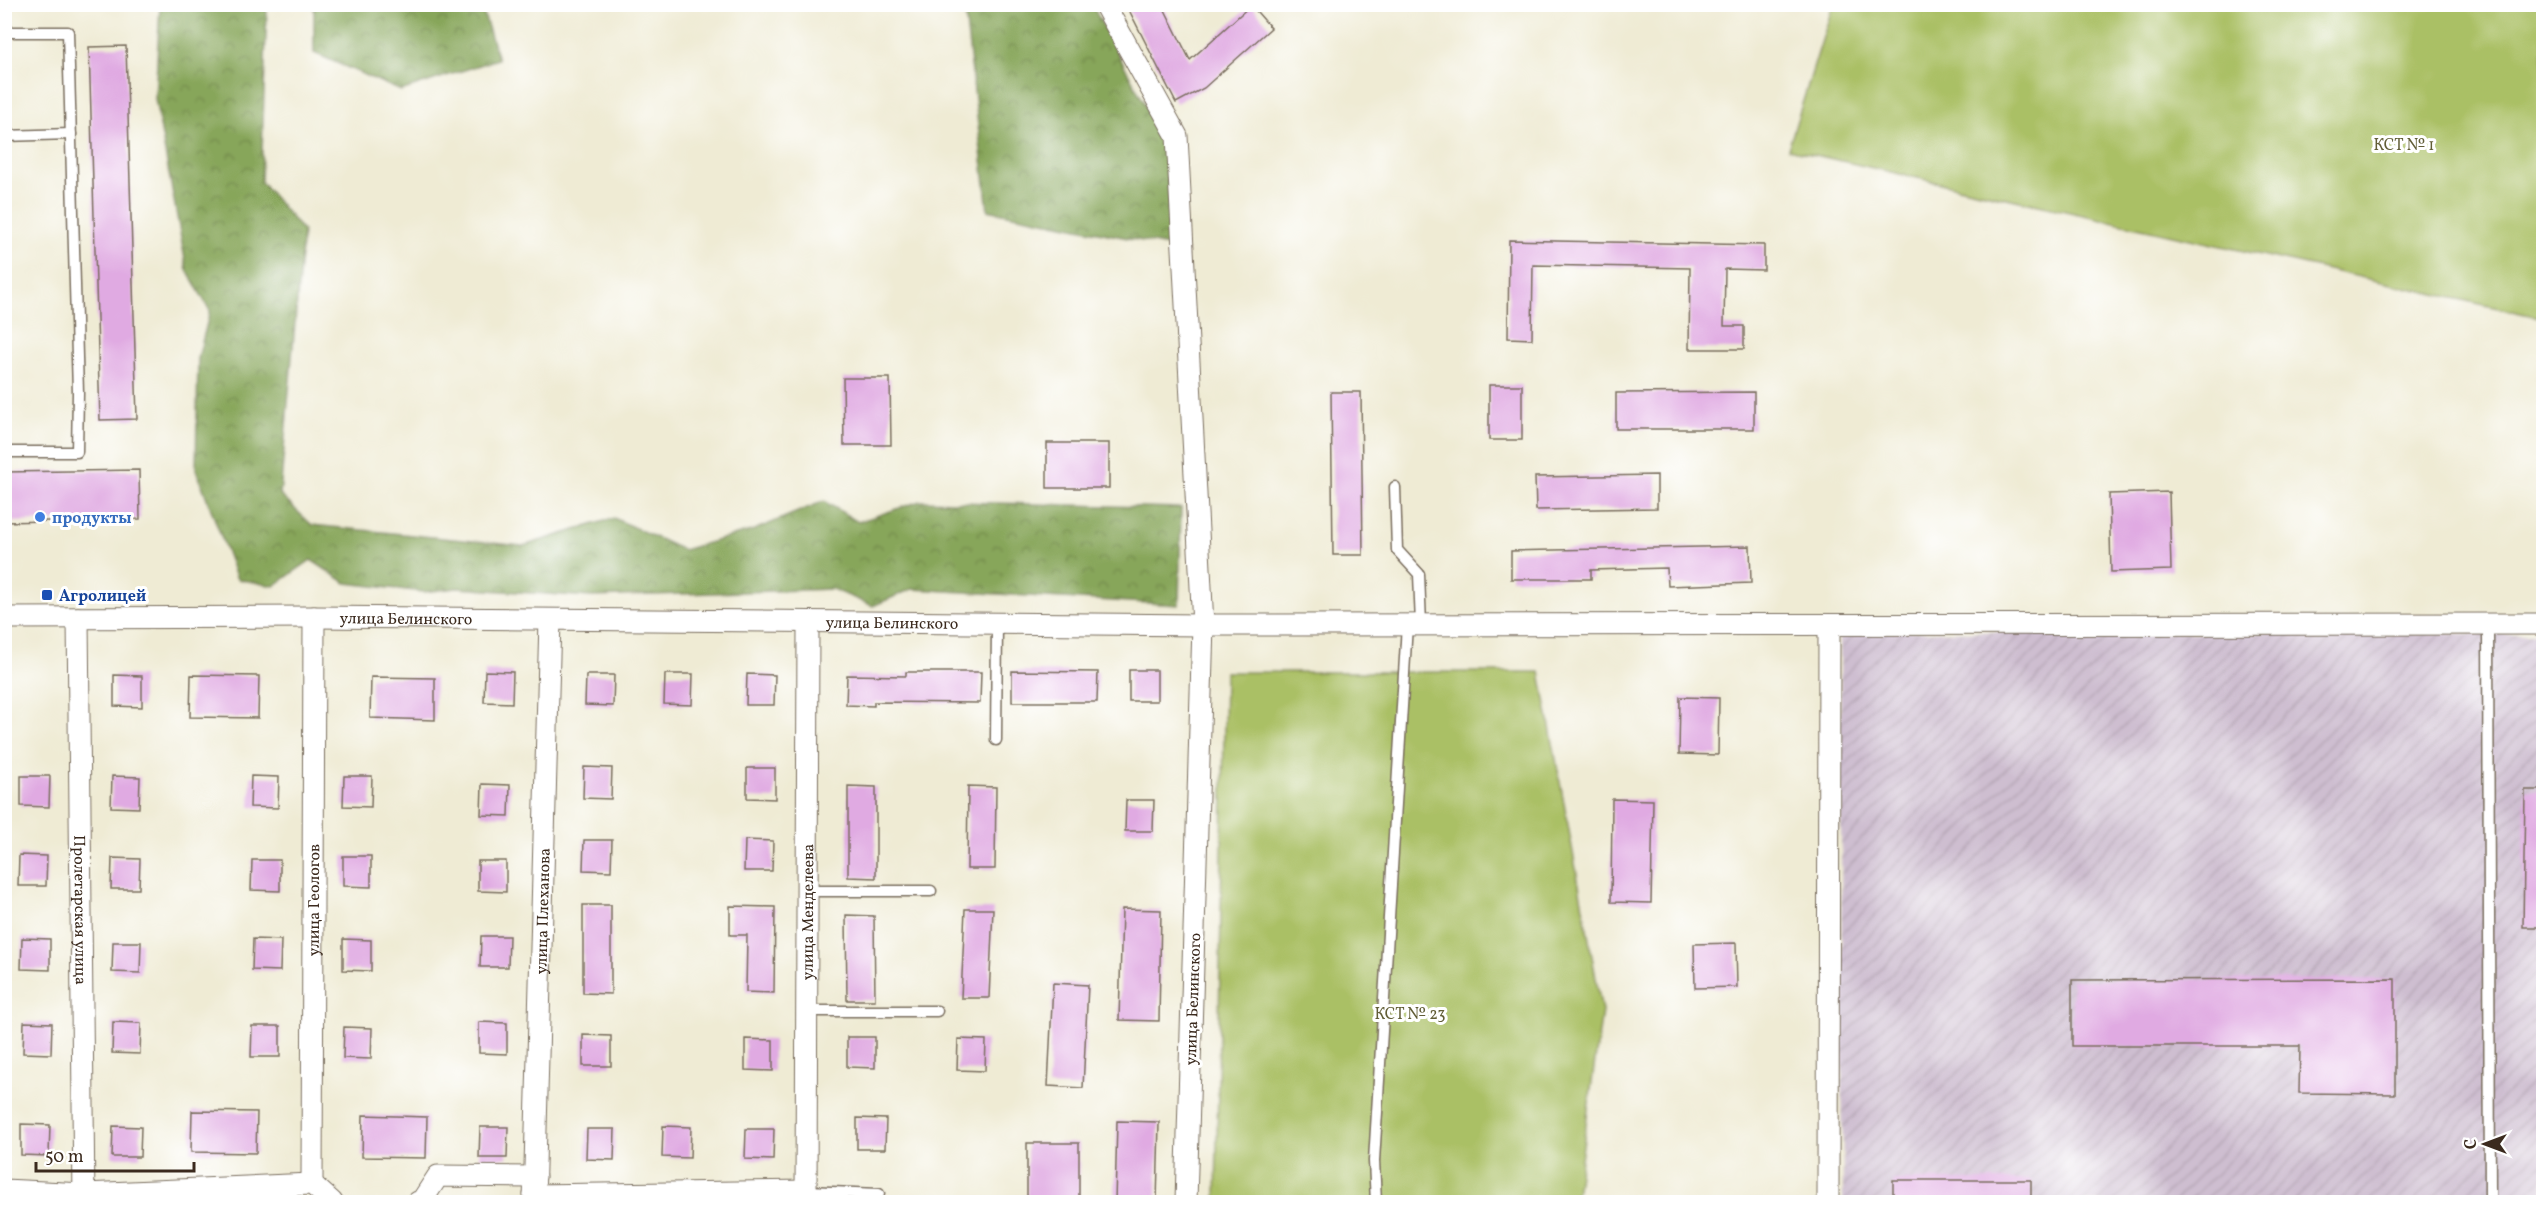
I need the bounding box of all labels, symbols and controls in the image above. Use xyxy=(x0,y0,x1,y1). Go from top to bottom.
park label: КСТ № 1 xyxy=(2374,135,2434,157)
place label: продукты xyxy=(52,508,132,530)
marker: продукты xyxy=(33,510,47,524)
place label: Агролицей xyxy=(59,586,146,608)
marker: Агролицей xyxy=(40,588,54,602)
street label: улица Белинского xyxy=(339,608,472,631)
street label: улица Белинского xyxy=(825,613,958,636)
street label: Пролетарская улица xyxy=(67,835,91,985)
street label: улица Геологов xyxy=(304,844,326,956)
street label: улица Менделеева xyxy=(798,844,820,980)
street label: улица Плеханова xyxy=(531,848,557,975)
street label: улица Белинского xyxy=(1181,932,1207,1066)
park label: КСТ № 23 xyxy=(1374,1004,1446,1026)
north arrow xyxy=(2455,1114,2515,1174)
scale bar xyxy=(36,1135,194,1173)
text: С xyxy=(2461,1139,2483,1149)
text: 50 m xyxy=(45,1145,84,1170)

